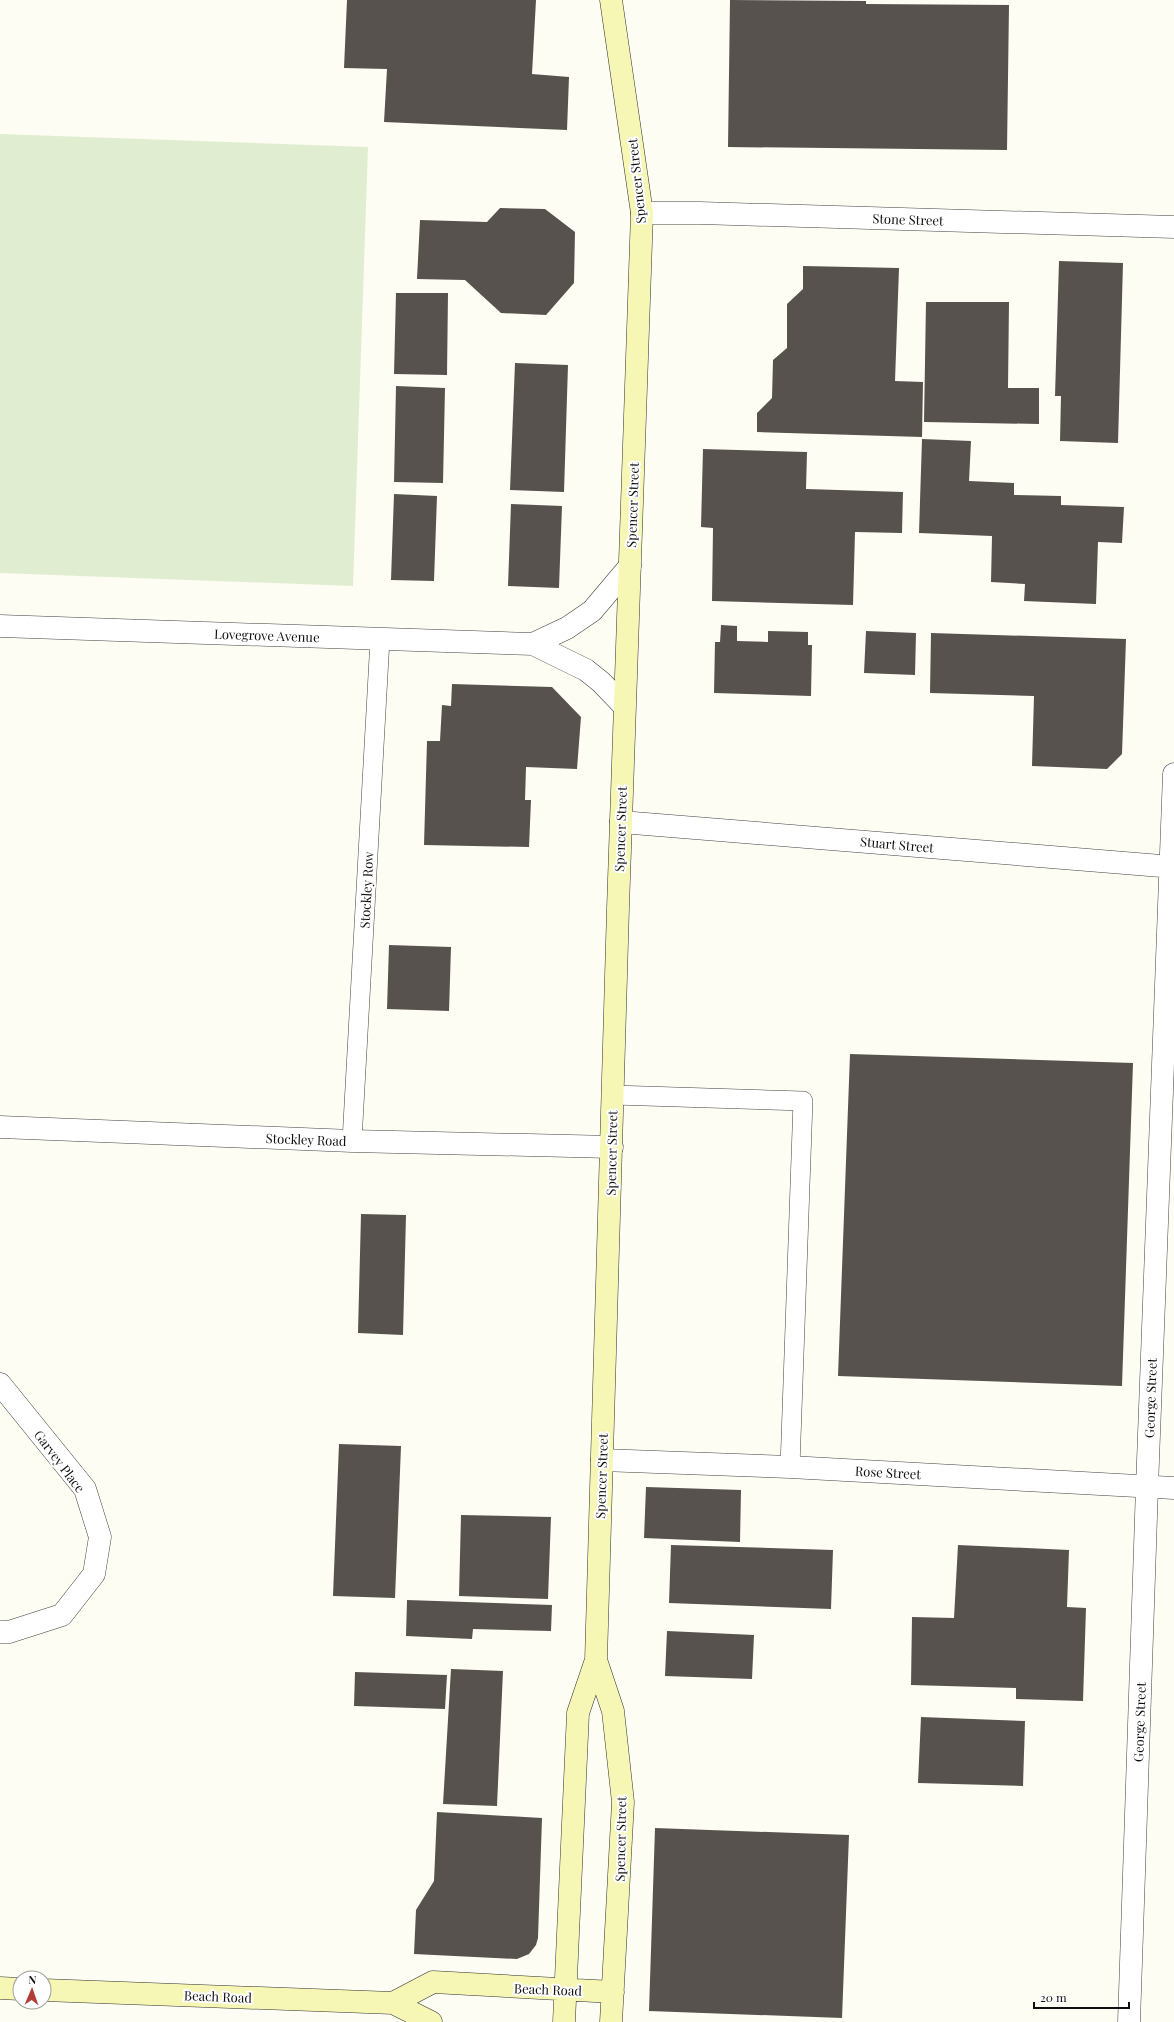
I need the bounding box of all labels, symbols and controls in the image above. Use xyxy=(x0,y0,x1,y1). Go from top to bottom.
street label: Spencer Street xyxy=(623,137,649,224)
street label: Stone Street xyxy=(872,209,944,229)
street label: Spencer Street xyxy=(622,462,642,548)
street label: Lovegrove Avenue xyxy=(214,625,320,645)
street label: Spencer Street xyxy=(610,786,630,872)
street label: Stuart Street xyxy=(859,832,935,856)
street label: Stockley Row xyxy=(356,851,376,929)
street label: Spencer Street xyxy=(602,1110,620,1196)
street label: Stockley Road xyxy=(265,1129,347,1149)
street label: George Street xyxy=(1140,1357,1160,1438)
street label: Garvey Place xyxy=(31,1426,89,1496)
street label: Spencer Street xyxy=(591,1433,611,1519)
street label: Rose Street xyxy=(855,1462,922,1482)
street label: George Street xyxy=(1129,1681,1149,1762)
street label: Spencer Street xyxy=(611,1796,629,1882)
north arrow xyxy=(12,1970,52,2010)
text: N xyxy=(28,1972,37,1987)
street label: Beach Road xyxy=(514,1979,583,1999)
scale bar xyxy=(1034,1984,1129,2010)
street label: Beach Road xyxy=(184,1986,253,2006)
text: 20 m xyxy=(1040,1989,1067,2005)

